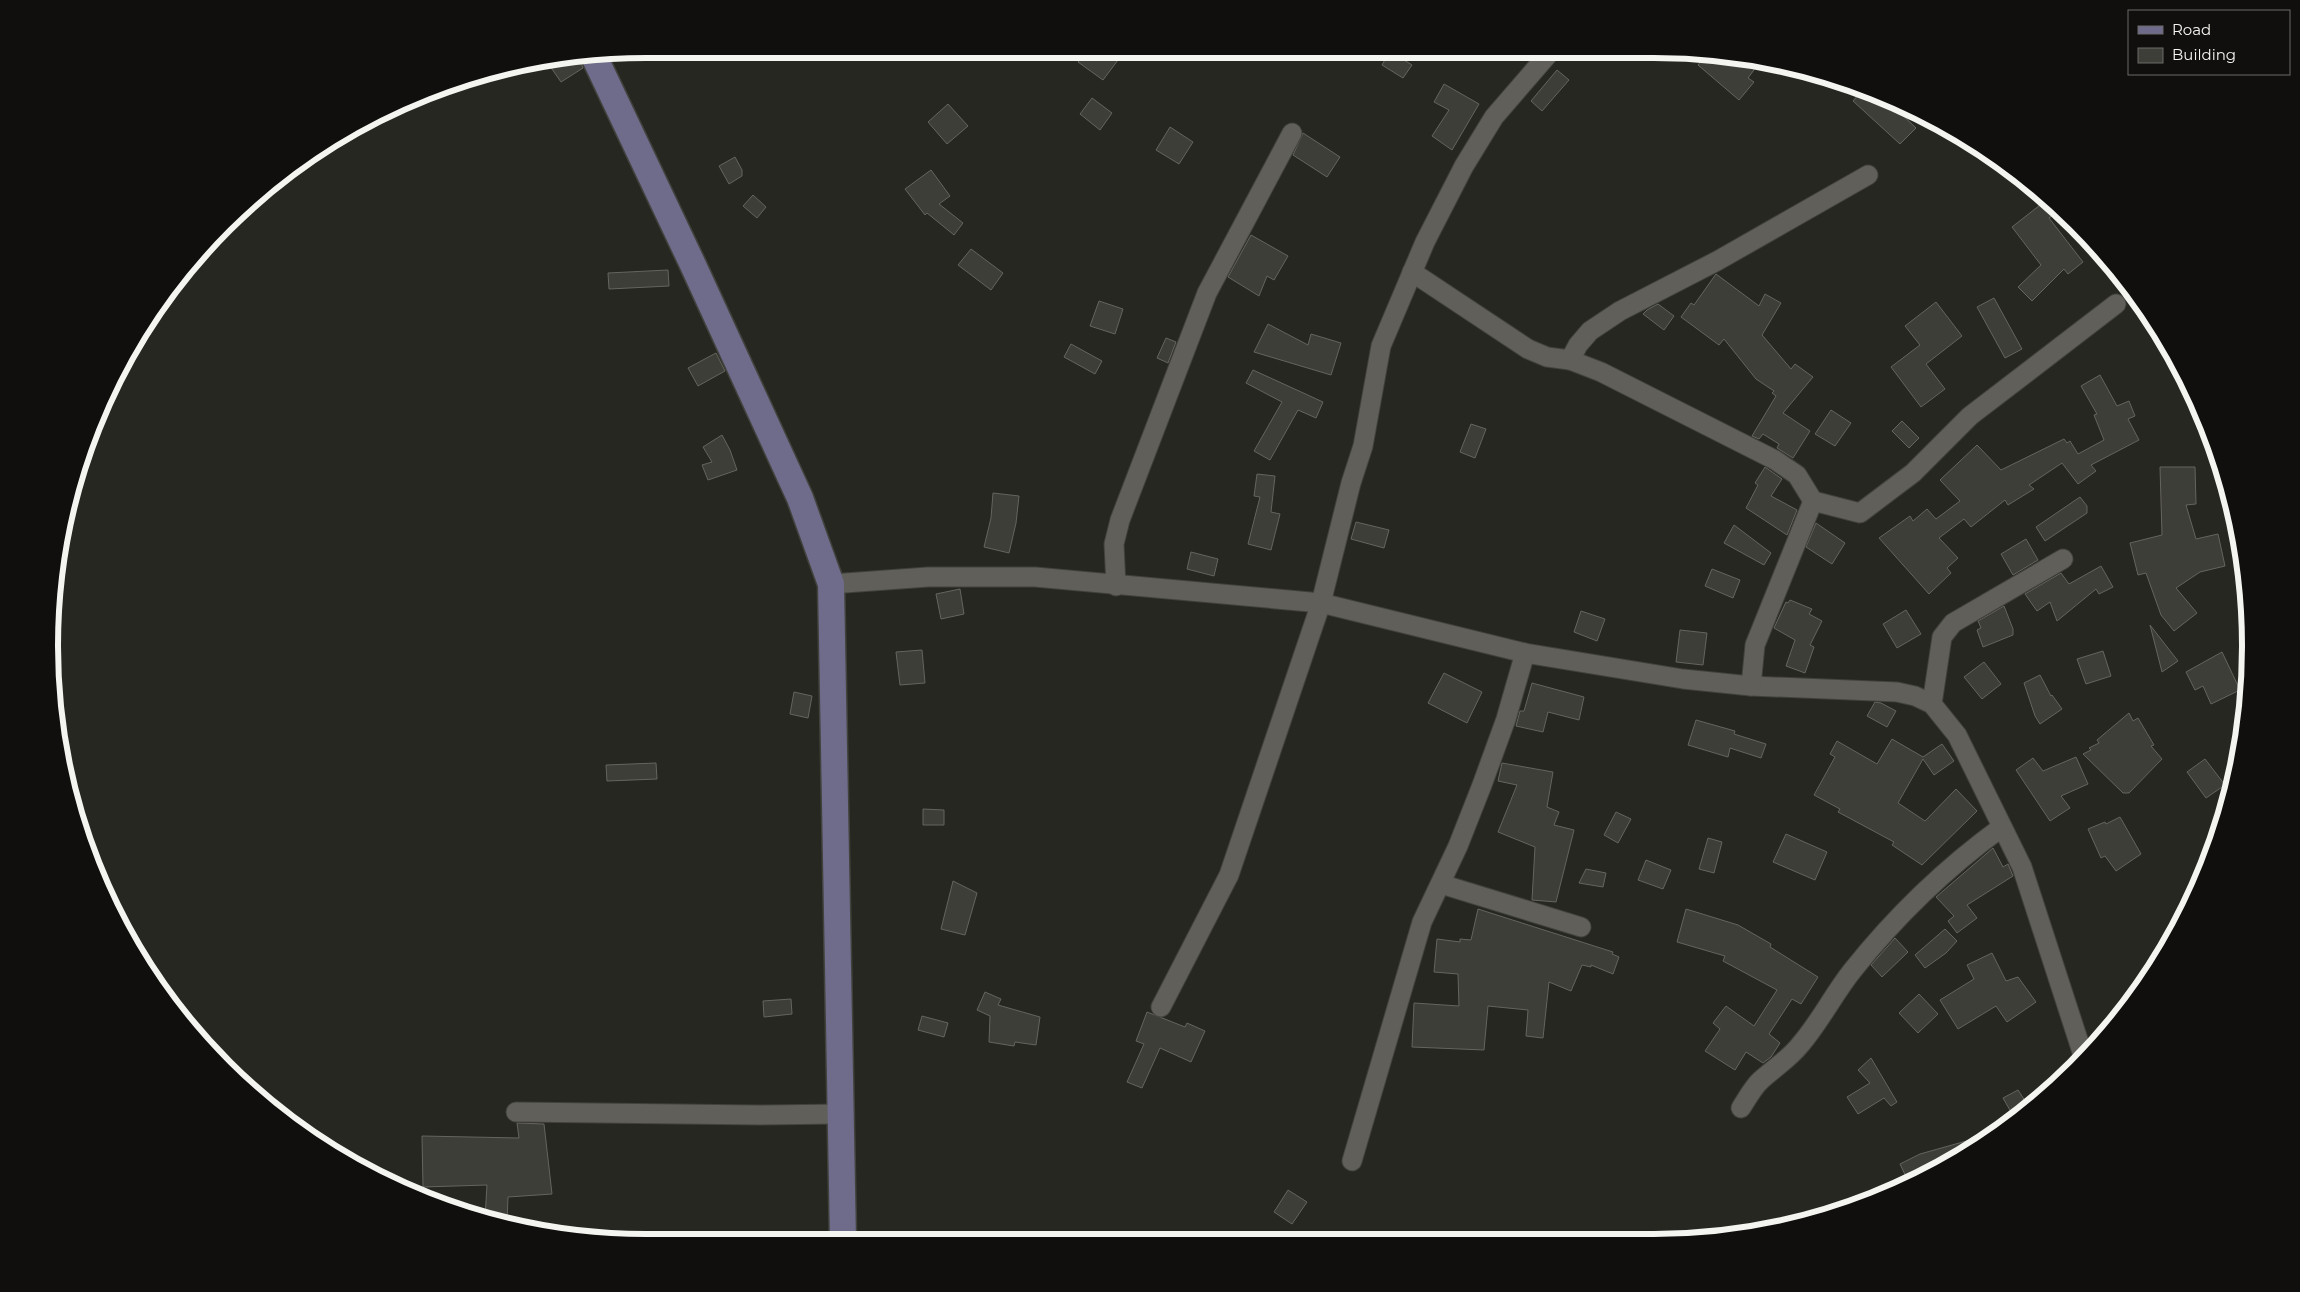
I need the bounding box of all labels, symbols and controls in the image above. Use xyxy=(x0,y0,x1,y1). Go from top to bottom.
legend xyxy=(2128,10,2290,75)
text: Road xyxy=(2172,20,2211,39)
text: Building xyxy=(2172,45,2236,64)

